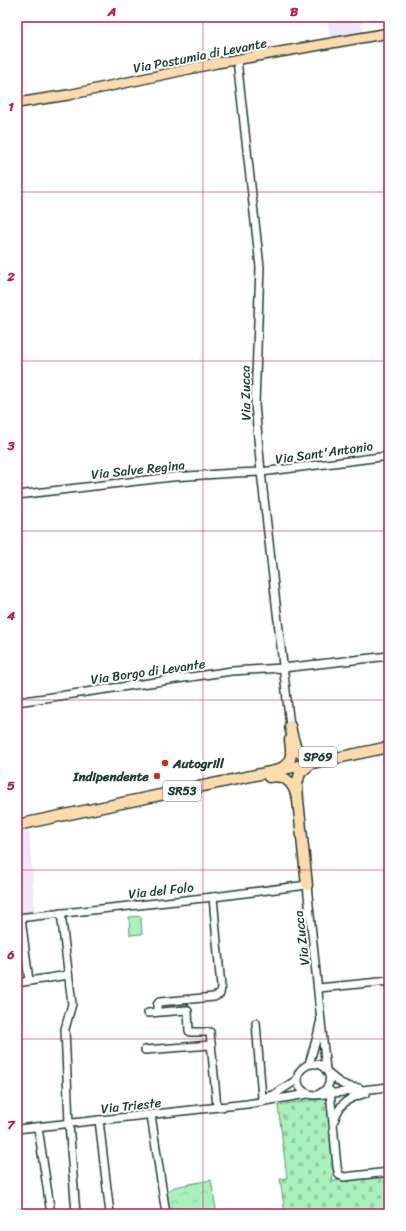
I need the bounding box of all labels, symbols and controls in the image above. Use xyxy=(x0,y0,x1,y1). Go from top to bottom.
text: A xyxy=(107,0,116,23)
text: B xyxy=(290,0,299,23)
street label: Via Postumia di Levante xyxy=(131,31,269,80)
text: 1 xyxy=(8,95,14,118)
text: 2 xyxy=(6,265,15,288)
street label: Via Zucca xyxy=(234,365,257,421)
text: 3 xyxy=(6,434,15,457)
street label: Via Sant'Antonio xyxy=(274,434,375,471)
street label: Via Salve Regina xyxy=(90,453,186,486)
text: 4 xyxy=(6,604,16,627)
street label: Via Borgo di Levante xyxy=(89,652,207,691)
road number: SP69 xyxy=(299,747,337,767)
place label: Autogrill xyxy=(172,752,225,775)
marker: Autogrill xyxy=(160,758,170,768)
place label: Indipendente xyxy=(72,765,149,788)
marker: Indipendente xyxy=(152,771,162,781)
text: 5 xyxy=(7,774,15,797)
road number: SR53 xyxy=(163,781,201,801)
street label: Via del Folo xyxy=(127,876,195,905)
street label: Via Zucca xyxy=(287,909,316,967)
text: 6 xyxy=(6,943,15,966)
street label: Via Trieste xyxy=(100,1091,163,1120)
text: 7 xyxy=(7,1113,16,1136)

